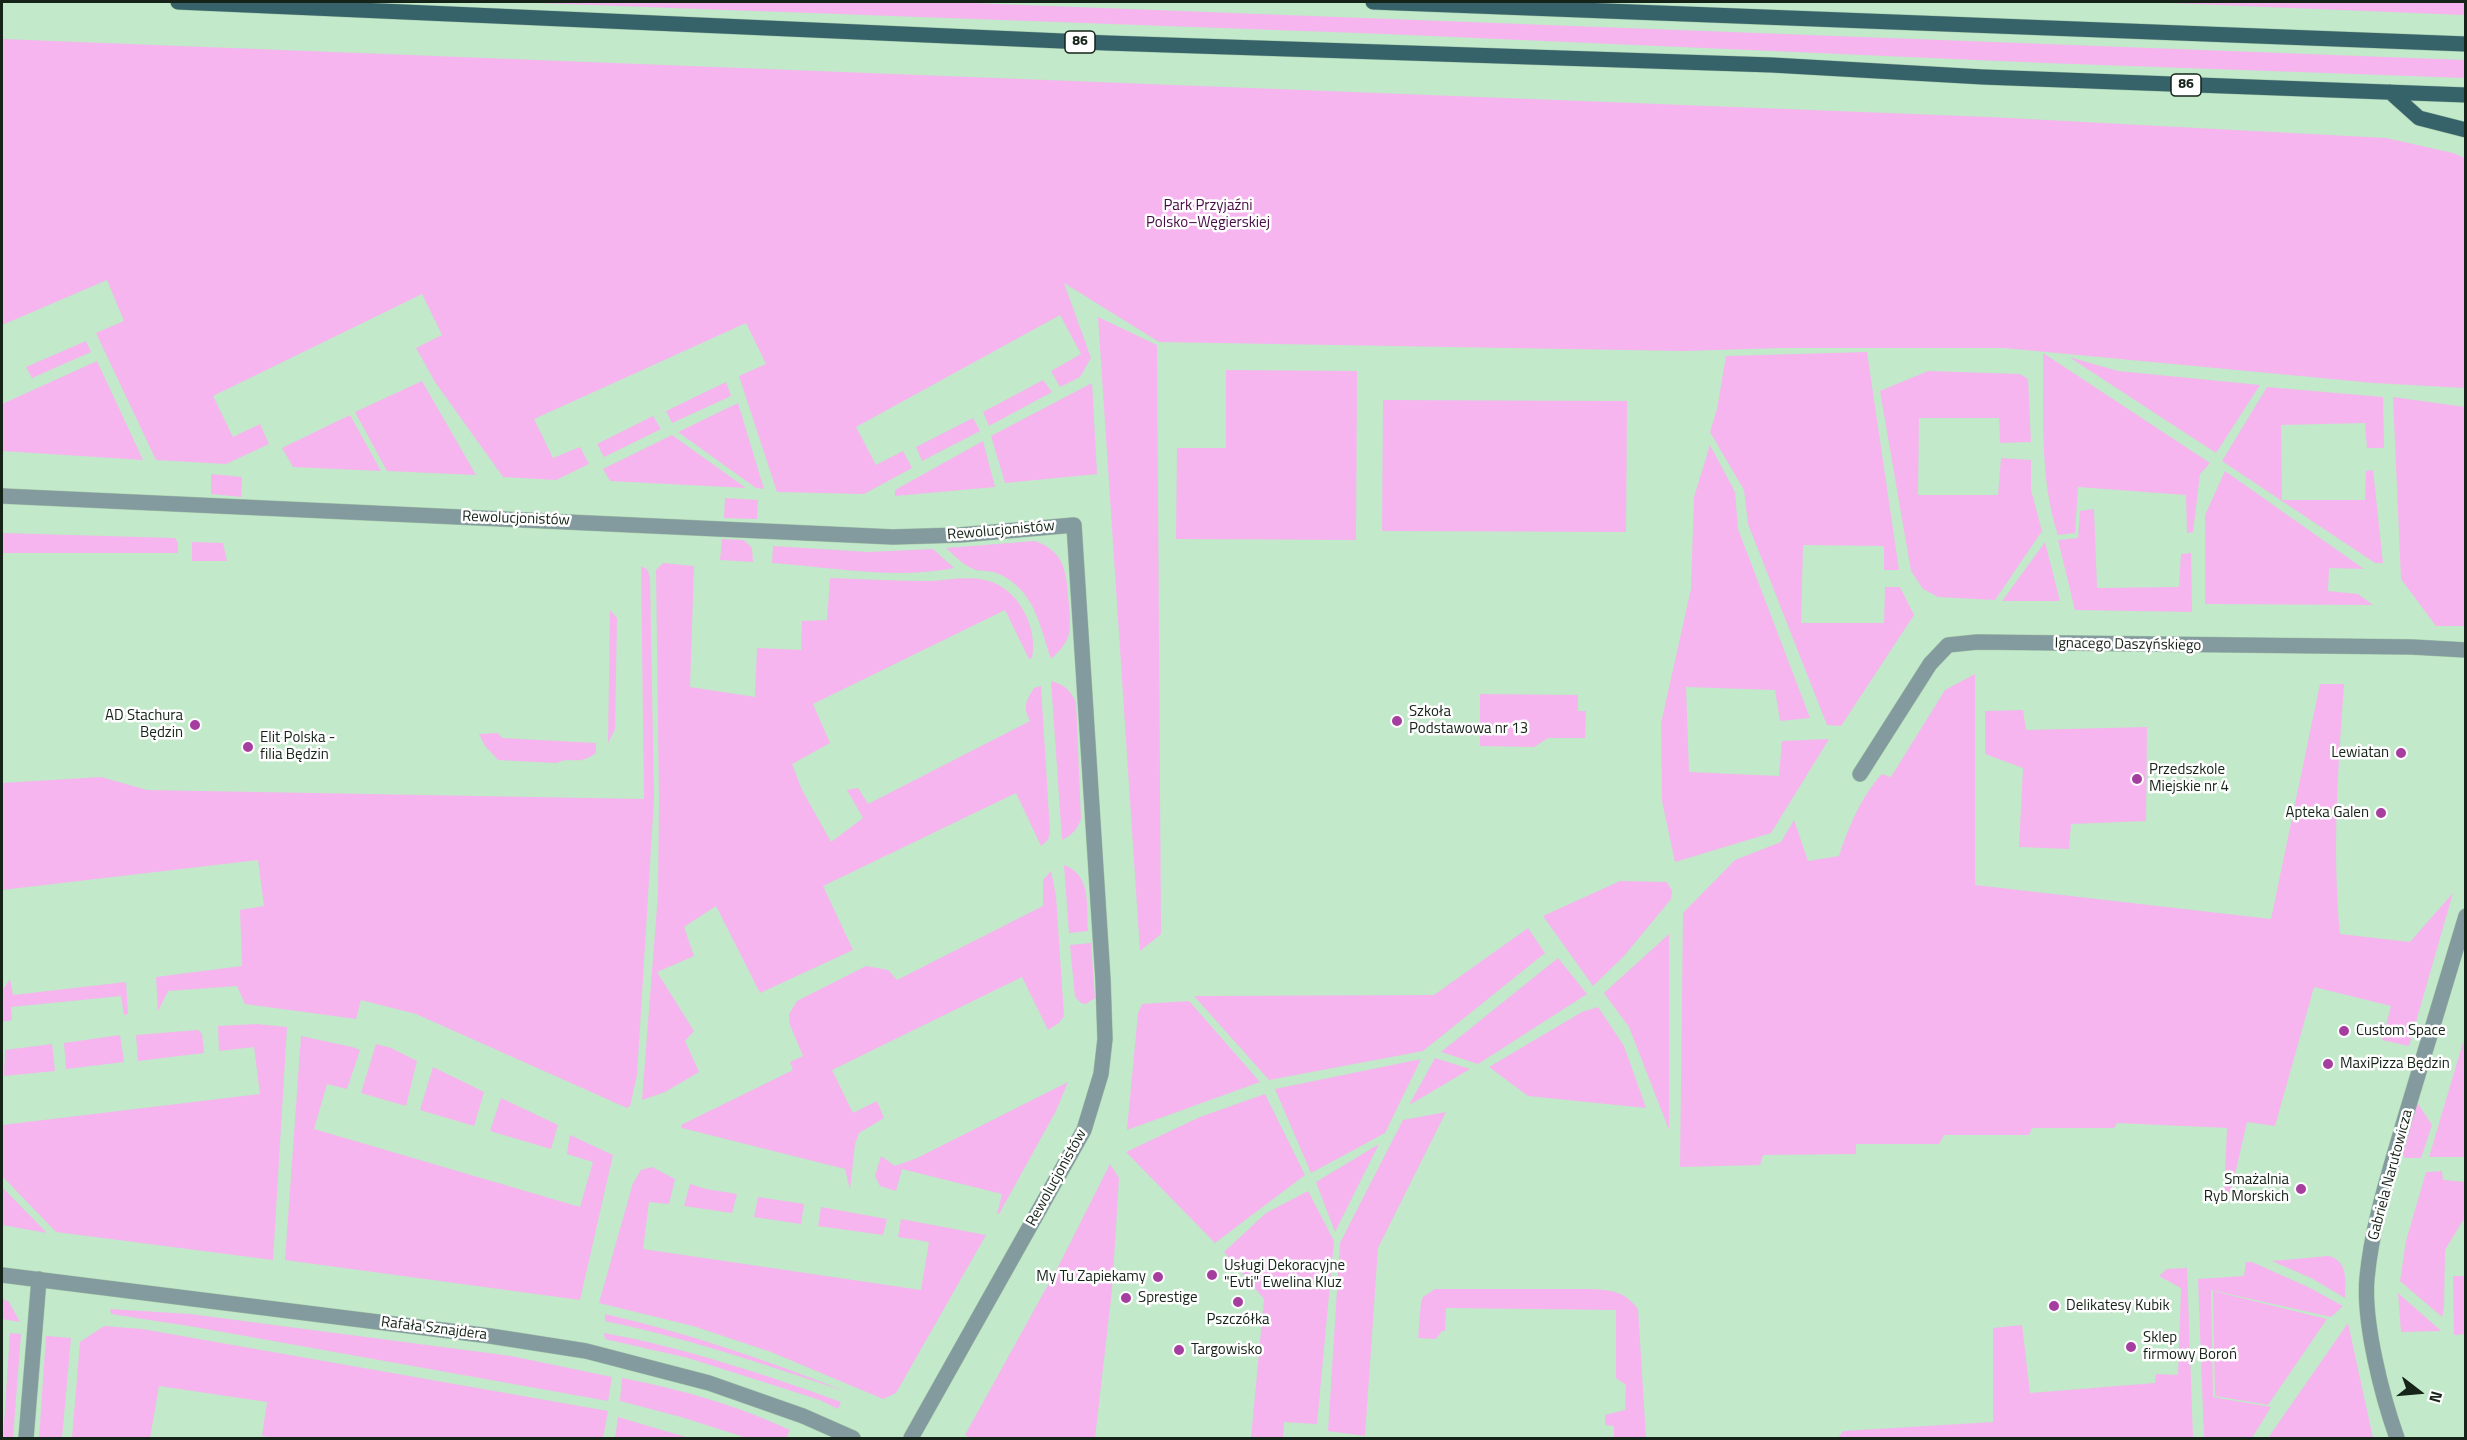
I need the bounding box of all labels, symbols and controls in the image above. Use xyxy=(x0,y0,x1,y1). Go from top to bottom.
road number: 86 xyxy=(1065,31,1095,53)
road number: 86 xyxy=(2171,74,2201,96)
park label: Park Przyjaźni Polsko–Węgierskiej xyxy=(1146,197,1270,232)
street label: Rewolucjonistów xyxy=(462,508,570,530)
street label: Rewolucjonistów xyxy=(946,517,1056,545)
street label: Ignacego Daszyńskiego xyxy=(2054,635,2202,655)
place label: Szkoła Podstawowa nr 13 xyxy=(1409,703,1528,738)
place label: AD Stachura Będzin xyxy=(105,707,183,742)
marker: Szkoła Podstawowa nr 13 xyxy=(1390,714,1404,728)
marker: AD Stachura Będzin xyxy=(188,718,202,732)
place label: Elit Polska - filia Będzin xyxy=(260,729,335,764)
marker: Elit Polska - filia Będzin xyxy=(241,740,255,754)
place label: Lewiatan xyxy=(2331,744,2389,762)
marker: Lewiatan xyxy=(2394,746,2408,760)
place label: Przedszkole Miejskie nr 4 xyxy=(2149,761,2229,796)
marker: Przedszkole Miejskie nr 4 xyxy=(2130,772,2144,786)
place label: Apteka Galen xyxy=(2286,804,2369,822)
marker: Apteka Galen xyxy=(2374,806,2388,820)
place label: Custom Space xyxy=(2356,1022,2446,1040)
marker: Custom Space xyxy=(2337,1024,2351,1038)
place label: MaxiPizza Będzin xyxy=(2340,1055,2450,1073)
marker: MaxiPizza Będzin xyxy=(2321,1057,2335,1071)
street label: Gabriela Narutowicza xyxy=(2365,1108,2417,1242)
street label: Rewolucjonistów xyxy=(1023,1126,1091,1230)
place label: Smażalnia Ryb Morskich xyxy=(2204,1171,2289,1206)
marker: Smażalnia Ryb Morskich xyxy=(2294,1182,2308,1196)
place label: Usługi Dekoracyjne "Evti" Ewelina Kluz xyxy=(1224,1257,1345,1292)
place label: My Tu Zapiekamy xyxy=(1036,1268,1146,1286)
marker: Usługi Dekoracyjne "Evti" Ewelina Kluz xyxy=(1205,1268,1219,1282)
marker: My Tu Zapiekamy xyxy=(1151,1270,1165,1284)
place label: Sprestige xyxy=(1138,1289,1197,1307)
marker: Sprestige xyxy=(1119,1291,1133,1305)
marker: Pszczółka xyxy=(1231,1295,1245,1309)
place label: Delikatesy Kubik xyxy=(2066,1297,2170,1315)
marker: Delikatesy Kubik xyxy=(2047,1299,2061,1313)
place label: Pszczółka xyxy=(1206,1311,1270,1329)
street label: Rafała Sznajdera xyxy=(380,1314,488,1344)
place label: Sklep firmowy Boroń xyxy=(2143,1329,2237,1364)
marker: Sklep firmowy Boroń xyxy=(2124,1340,2138,1354)
place label: Targowisko xyxy=(1191,1341,1262,1359)
marker: Targowisko xyxy=(1172,1343,1186,1357)
north arrow xyxy=(2389,1362,2449,1422)
text: N xyxy=(2423,1388,2449,1406)

